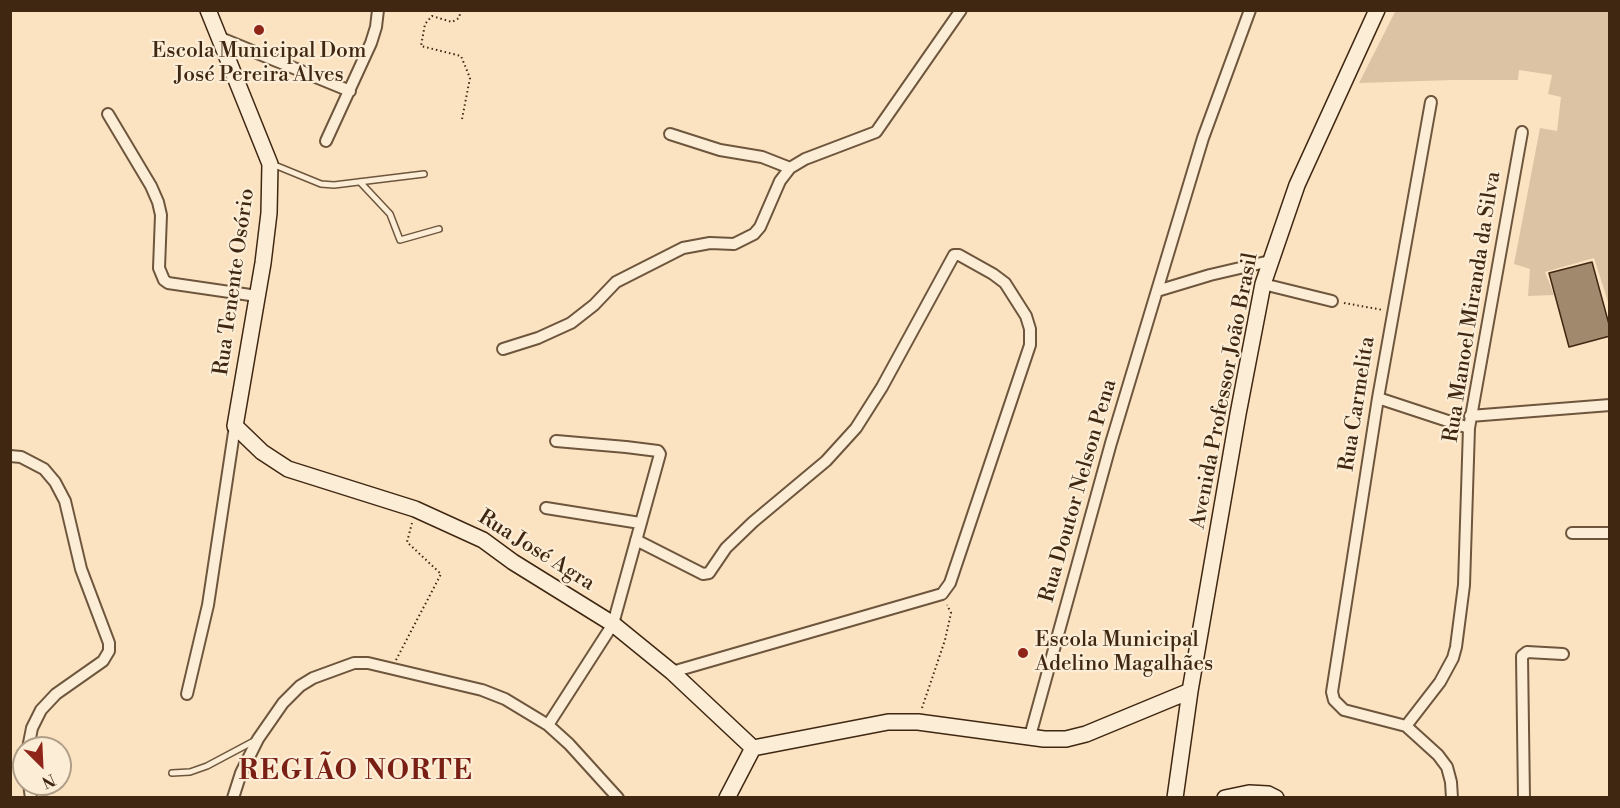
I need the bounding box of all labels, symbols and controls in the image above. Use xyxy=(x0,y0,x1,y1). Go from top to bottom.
marker: Escola Municipal Dom José Pereira Alves xyxy=(252,23,266,37)
place label: Escola Municipal Dom José Pereira Alves xyxy=(152,39,366,89)
street label: Rua Manoel Miranda da Silva xyxy=(1439,170,1507,444)
street label: Rua Tenente Osório xyxy=(209,187,261,377)
street label: Avenida Professor João Brasil xyxy=(1186,251,1264,531)
street label: Rua Carmelita xyxy=(1335,335,1381,473)
street label: Rua Doutor Nelson Pena xyxy=(1035,377,1123,605)
street label: Rua José Agra xyxy=(473,505,599,597)
place label: Escola Municipal Adelino Magalhães xyxy=(1035,628,1213,678)
marker: Escola Municipal Adelino Magalhães xyxy=(1016,646,1030,660)
north arrow xyxy=(12,736,72,796)
district label: REGIÃO NORTE xyxy=(239,757,473,789)
text: N xyxy=(39,769,58,792)

